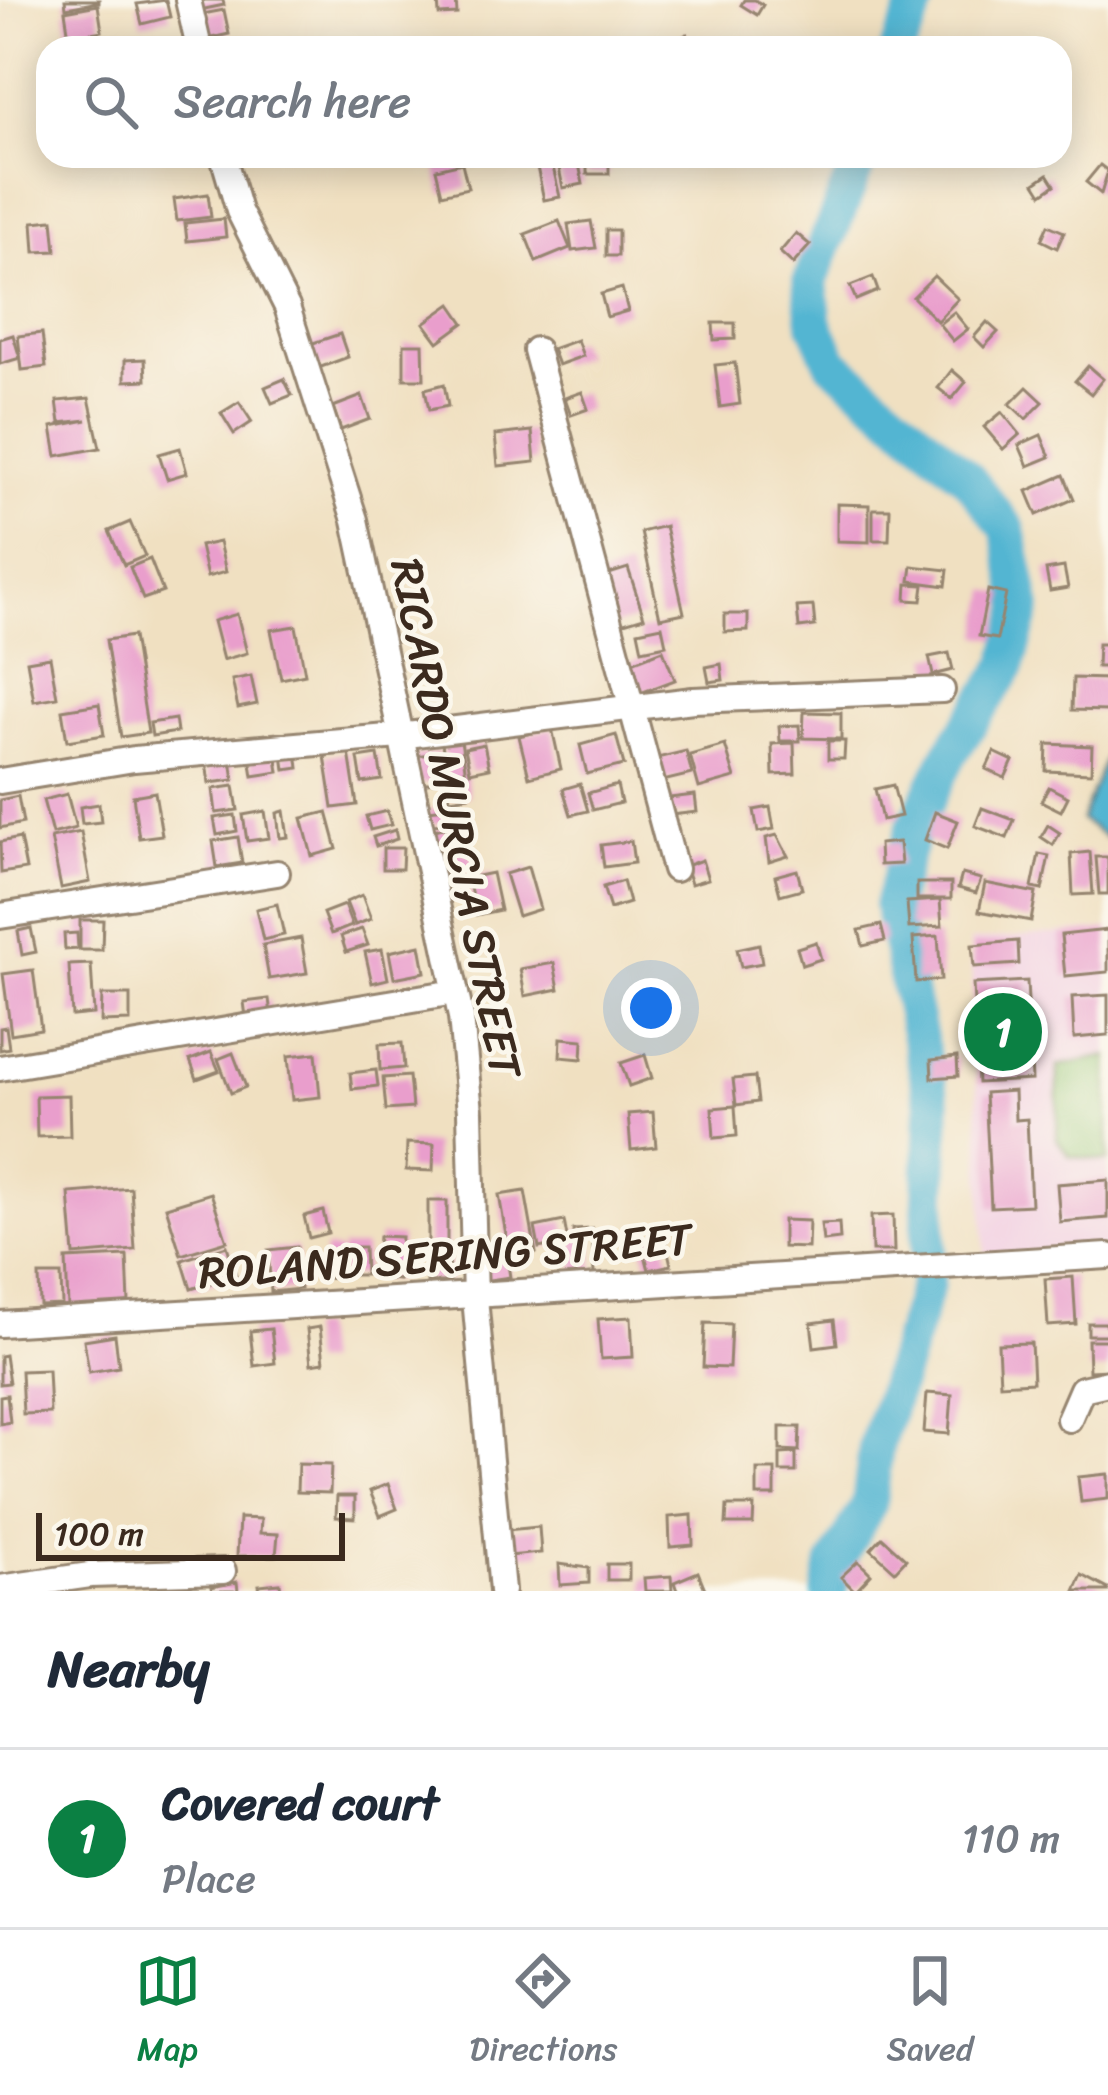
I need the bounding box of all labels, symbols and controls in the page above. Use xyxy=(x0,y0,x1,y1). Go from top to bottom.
search box xyxy=(36,36,1072,168)
text: Search here xyxy=(174,62,411,142)
icon: search xyxy=(78,69,144,135)
street label: RICARDO MURCIA STREET xyxy=(366,552,546,1087)
your location xyxy=(621,978,681,1038)
pin: 1 xyxy=(964,987,1042,1077)
street label: ROLAND SERING STREET xyxy=(196,1199,697,1313)
text: 100 m xyxy=(54,1505,144,1563)
scale bar xyxy=(36,1507,345,1560)
text: Nearby xyxy=(48,1624,209,1714)
text: Covered court xyxy=(162,1764,439,1844)
text: 1 xyxy=(79,1804,95,1873)
text: 110 m xyxy=(962,1804,1060,1873)
text: Place xyxy=(162,1844,256,1913)
tab: Map xyxy=(135,1948,201,2078)
tab: Directions xyxy=(470,1948,617,2078)
tab: Saved xyxy=(886,1948,973,2078)

